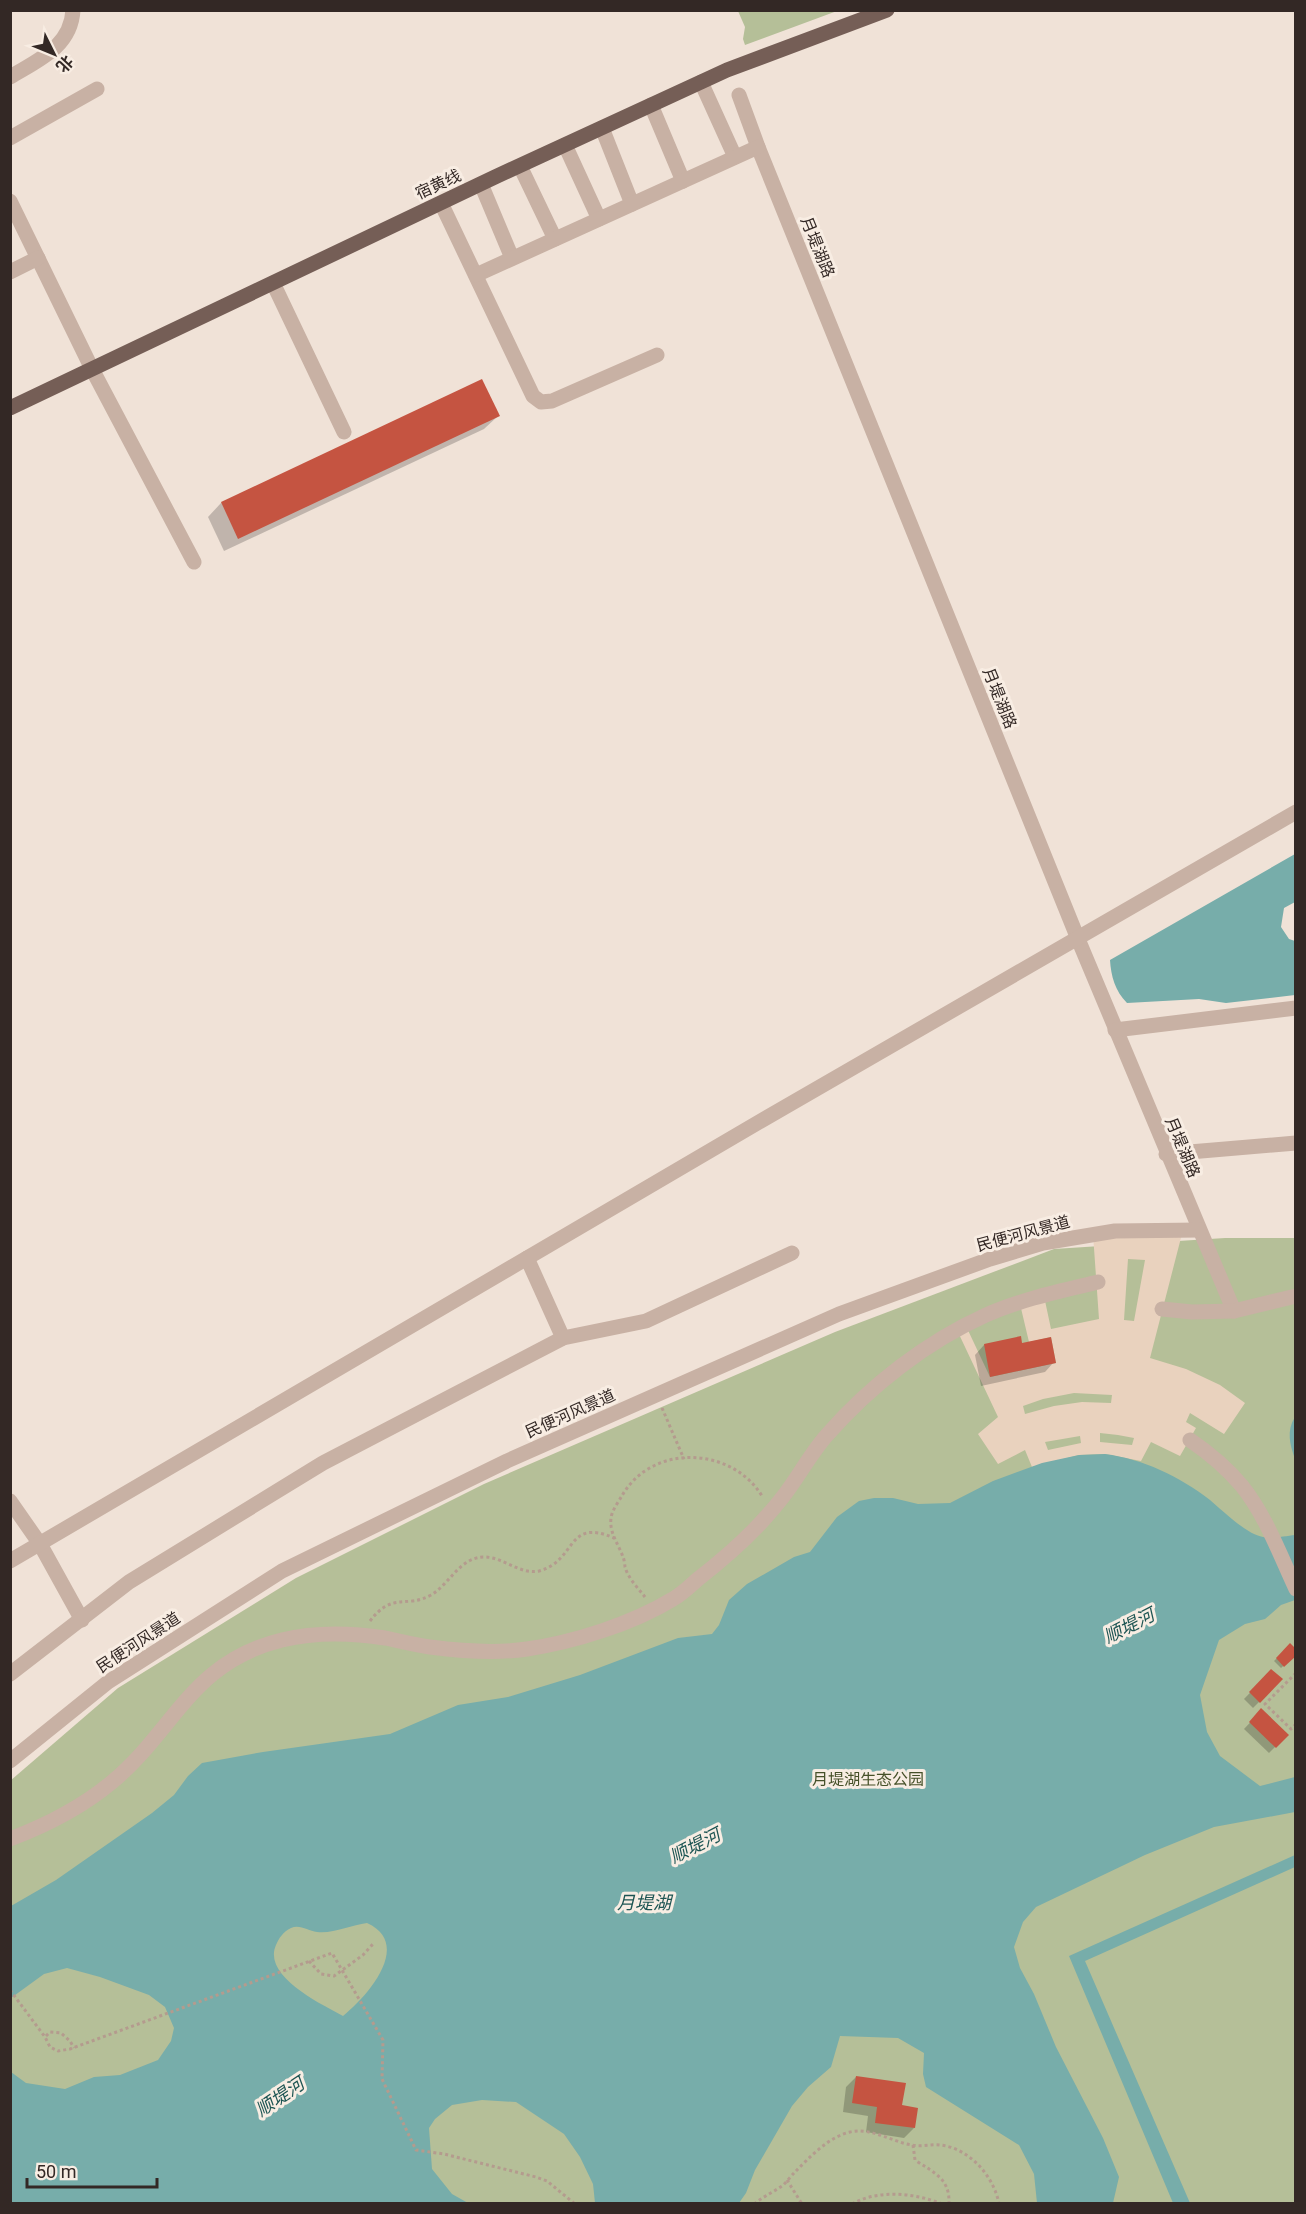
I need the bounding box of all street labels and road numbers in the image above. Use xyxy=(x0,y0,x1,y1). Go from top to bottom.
street label: 宿黄线 xyxy=(412,166,464,203)
street label: 月堤湖路 xyxy=(797,214,838,280)
street label: 月堤湖路 xyxy=(979,665,1020,731)
street label: 月堤湖路 xyxy=(1161,1114,1204,1180)
street label: 民便河风景道 xyxy=(974,1212,1072,1255)
street label: 民便河风景道 xyxy=(522,1385,618,1442)
street label: 民便河风景道 xyxy=(93,1608,184,1677)

